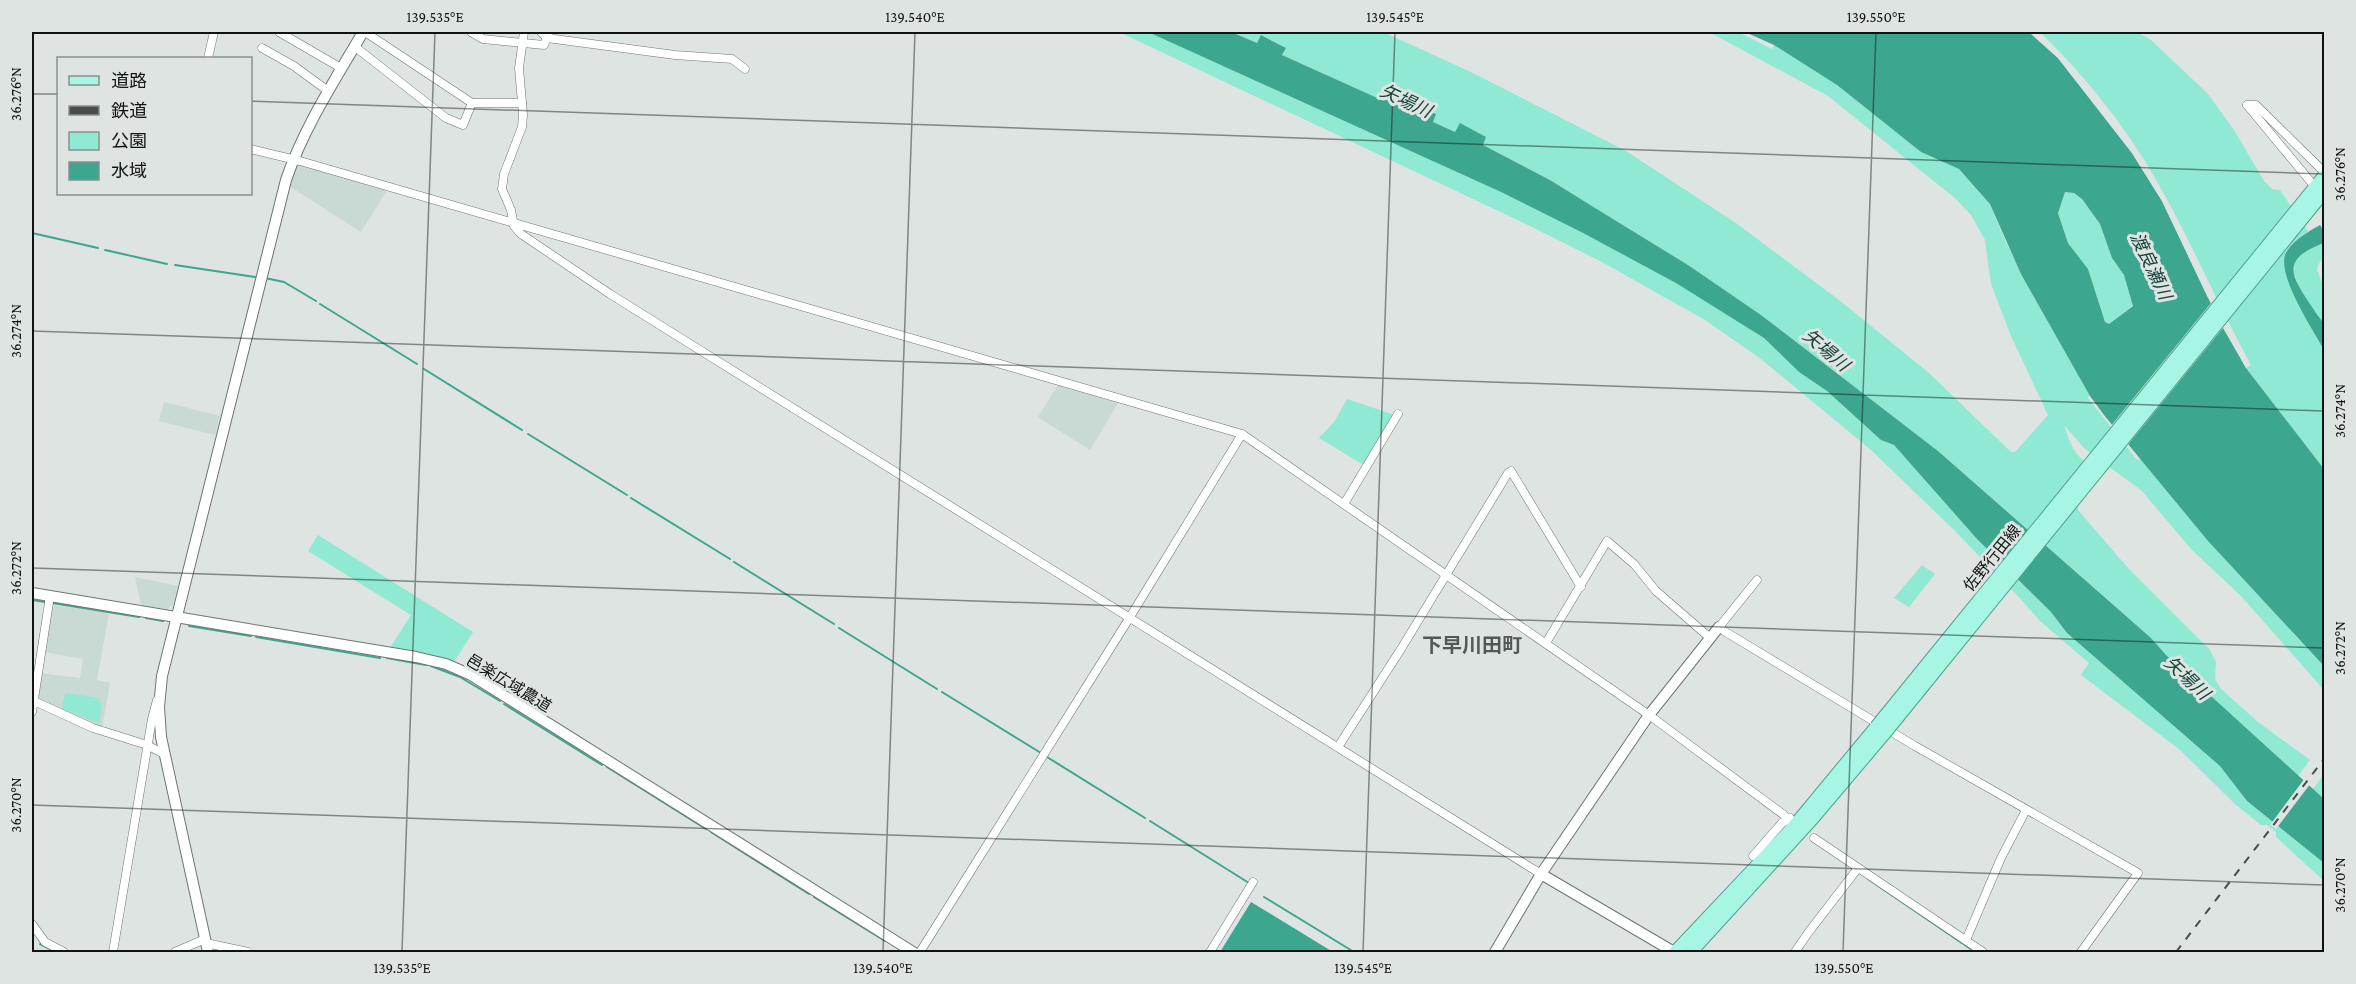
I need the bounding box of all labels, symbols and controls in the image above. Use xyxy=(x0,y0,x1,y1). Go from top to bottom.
text: 139.535°E xyxy=(406,9,464,25)
text: 139.540°E xyxy=(885,9,945,25)
text: 139.545°E xyxy=(1366,9,1424,25)
text: 139.550°E xyxy=(1847,9,1905,25)
legend xyxy=(57,57,252,195)
text: 36.276°N xyxy=(8,67,24,121)
text: 道路 xyxy=(111,71,147,91)
water label: 矢場川 xyxy=(1377,81,1437,122)
text: 鉄道 xyxy=(111,101,147,121)
text: 公園 xyxy=(111,131,147,151)
text: 36.276°N xyxy=(2332,147,2348,201)
text: 水域 xyxy=(111,161,147,181)
water label: 渡良瀬川 xyxy=(2127,229,2176,305)
text: 36.274°N xyxy=(8,304,24,358)
water label: 矢場川 xyxy=(1799,325,1855,376)
text: 36.274°N xyxy=(2332,384,2348,438)
street label: 佐野行田線 xyxy=(1960,522,2024,594)
text: 36.272°N xyxy=(8,541,24,595)
text: 36.272°N xyxy=(2332,621,2348,675)
district label: 下早川田町 xyxy=(1422,634,1522,656)
street label: 邑楽広域農道 xyxy=(463,651,555,715)
water label: 矢場川 xyxy=(2160,652,2215,705)
text: 36.270°N xyxy=(8,777,24,833)
text: 36.270°N xyxy=(2332,857,2348,913)
text: 139.535°E xyxy=(373,960,431,976)
text: 139.540°E xyxy=(853,960,913,976)
text: 139.545°E xyxy=(1334,960,1392,976)
text: 139.550°E xyxy=(1815,960,1873,976)

